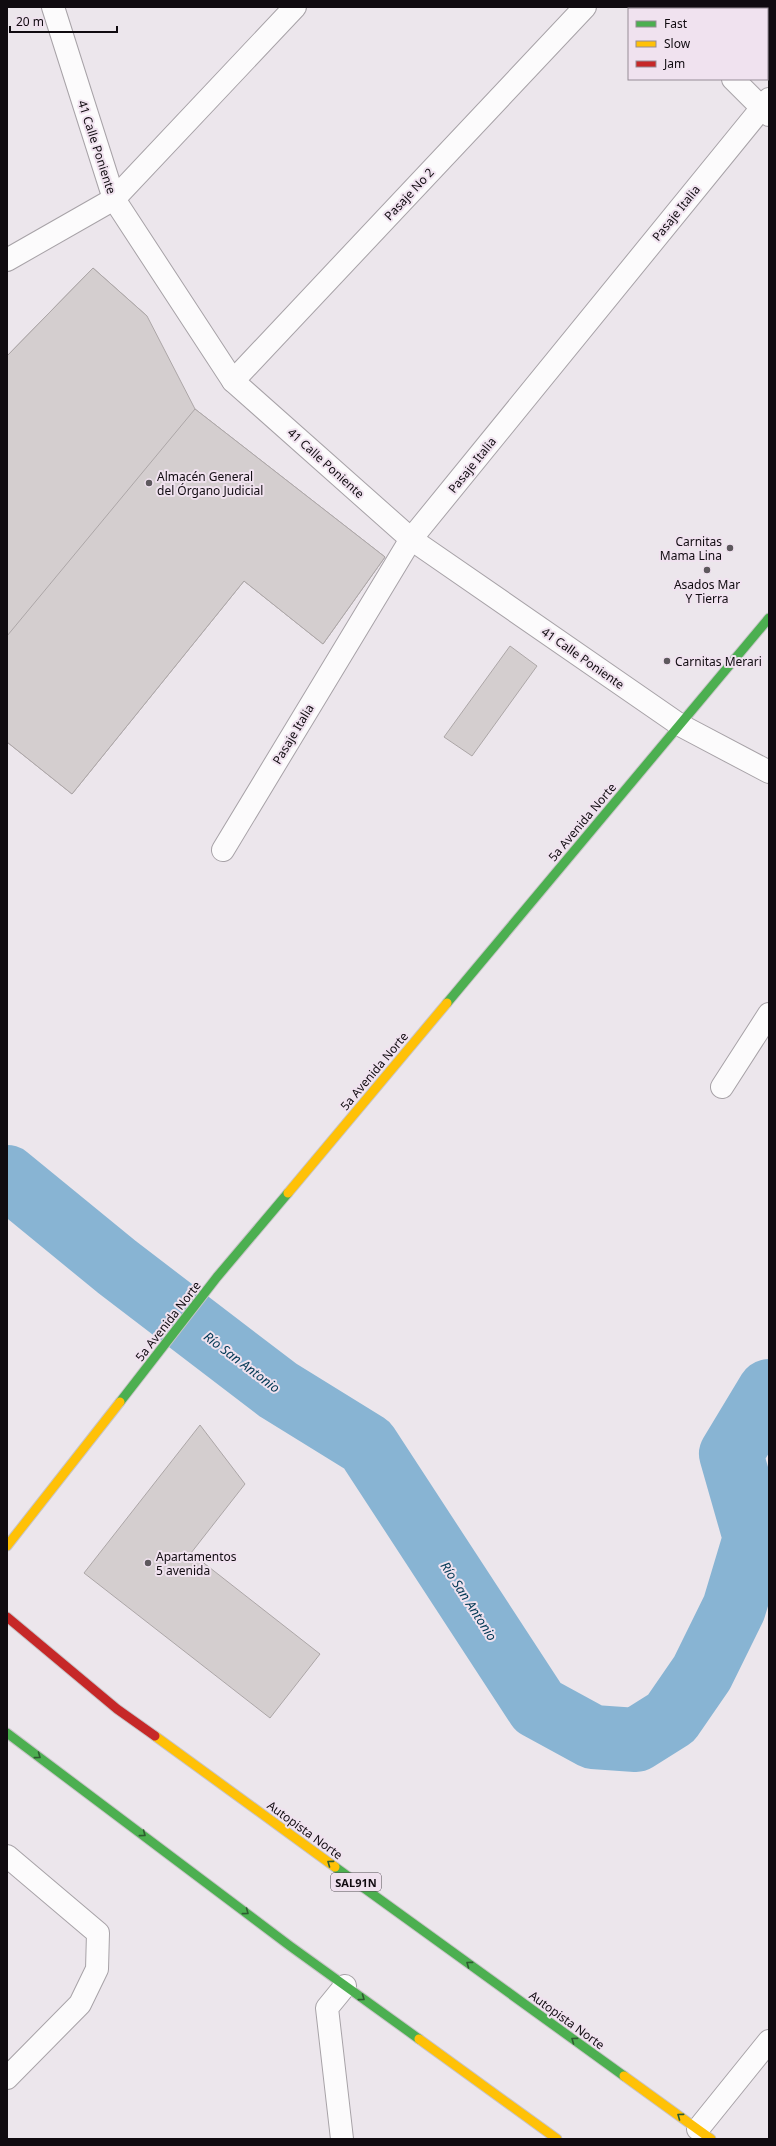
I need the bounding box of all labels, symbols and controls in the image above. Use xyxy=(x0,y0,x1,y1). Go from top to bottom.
scale bar xyxy=(10,8,117,34)
legend xyxy=(628,8,768,80)
text: 20 m xyxy=(16,13,44,30)
text: Fast xyxy=(664,15,688,32)
text: Slow xyxy=(664,35,691,52)
text: Jam xyxy=(663,55,685,72)
street label: 41 Calle Poniente xyxy=(74,98,120,196)
street label: Pasaje No 2 xyxy=(380,164,438,224)
street label: Pasaje Italia xyxy=(648,181,704,245)
street label: 41 Calle Poniente xyxy=(284,424,368,502)
street label: Pasaje Italia xyxy=(444,433,500,497)
place label: Almacén General del Órgano Judicial xyxy=(157,468,263,499)
marker: Almacén General del Órgano Judicial xyxy=(144,478,154,488)
place label: Carnitas Mama Lina xyxy=(660,533,722,564)
marker: Carnitas Mama Lina xyxy=(725,543,735,553)
marker: Asados Mar Y Tierra xyxy=(702,565,712,575)
place label: Asados Mar Y Tierra xyxy=(674,576,740,607)
street label: 41 Calle Poniente xyxy=(538,623,628,693)
place label: Carnitas Merari xyxy=(675,653,762,670)
marker: Carnitas Merari xyxy=(662,656,672,666)
street label: Pasaje Italia xyxy=(268,701,318,767)
street label: 5a Avenida Norte xyxy=(544,779,620,865)
street label: 5a Avenida Norte xyxy=(336,1028,412,1114)
street label: 5a Avenida Norte xyxy=(131,1277,205,1365)
water label: Río San Antonio xyxy=(200,1327,284,1397)
place label: Apartamentos 5 avenida xyxy=(156,1548,237,1579)
marker: Apartamentos 5 avenida xyxy=(143,1558,153,1568)
water label: Río San Antonio xyxy=(437,1558,501,1644)
one-way arrow xyxy=(34,1751,41,1758)
street label: Autopista Norte xyxy=(264,1797,346,1863)
one-way arrow xyxy=(138,1829,145,1836)
one-way arrow xyxy=(327,1861,334,1868)
road number: SAL91N xyxy=(331,1873,381,1891)
one-way arrow xyxy=(242,1908,249,1915)
one-way arrow xyxy=(466,1961,473,1969)
street label: Autopista Norte xyxy=(526,1987,608,2053)
one-way arrow xyxy=(358,1993,365,2001)
one-way arrow xyxy=(572,2038,579,2045)
one-way arrow xyxy=(677,2114,684,2121)

